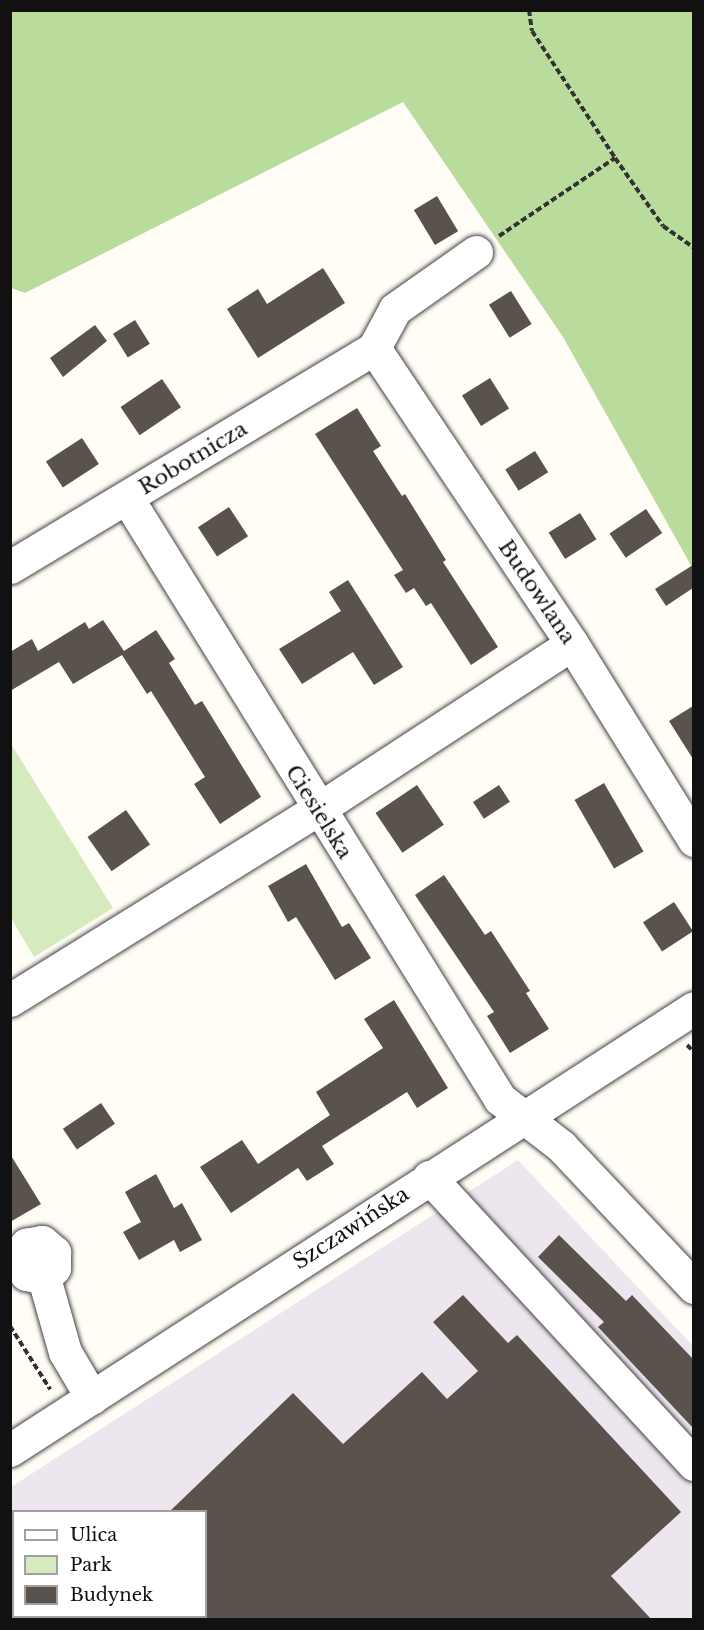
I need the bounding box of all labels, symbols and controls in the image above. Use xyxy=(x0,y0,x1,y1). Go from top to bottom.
street label: Robotnicza xyxy=(134,416,252,500)
street label: Budowlana xyxy=(493,535,581,649)
street label: Ciesielska xyxy=(280,761,358,863)
street label: Szczawińska xyxy=(288,1181,414,1275)
legend xyxy=(12,1510,207,1618)
text: Ulica xyxy=(70,1524,117,1546)
text: Park xyxy=(70,1554,112,1576)
text: Budynek xyxy=(70,1584,153,1606)

